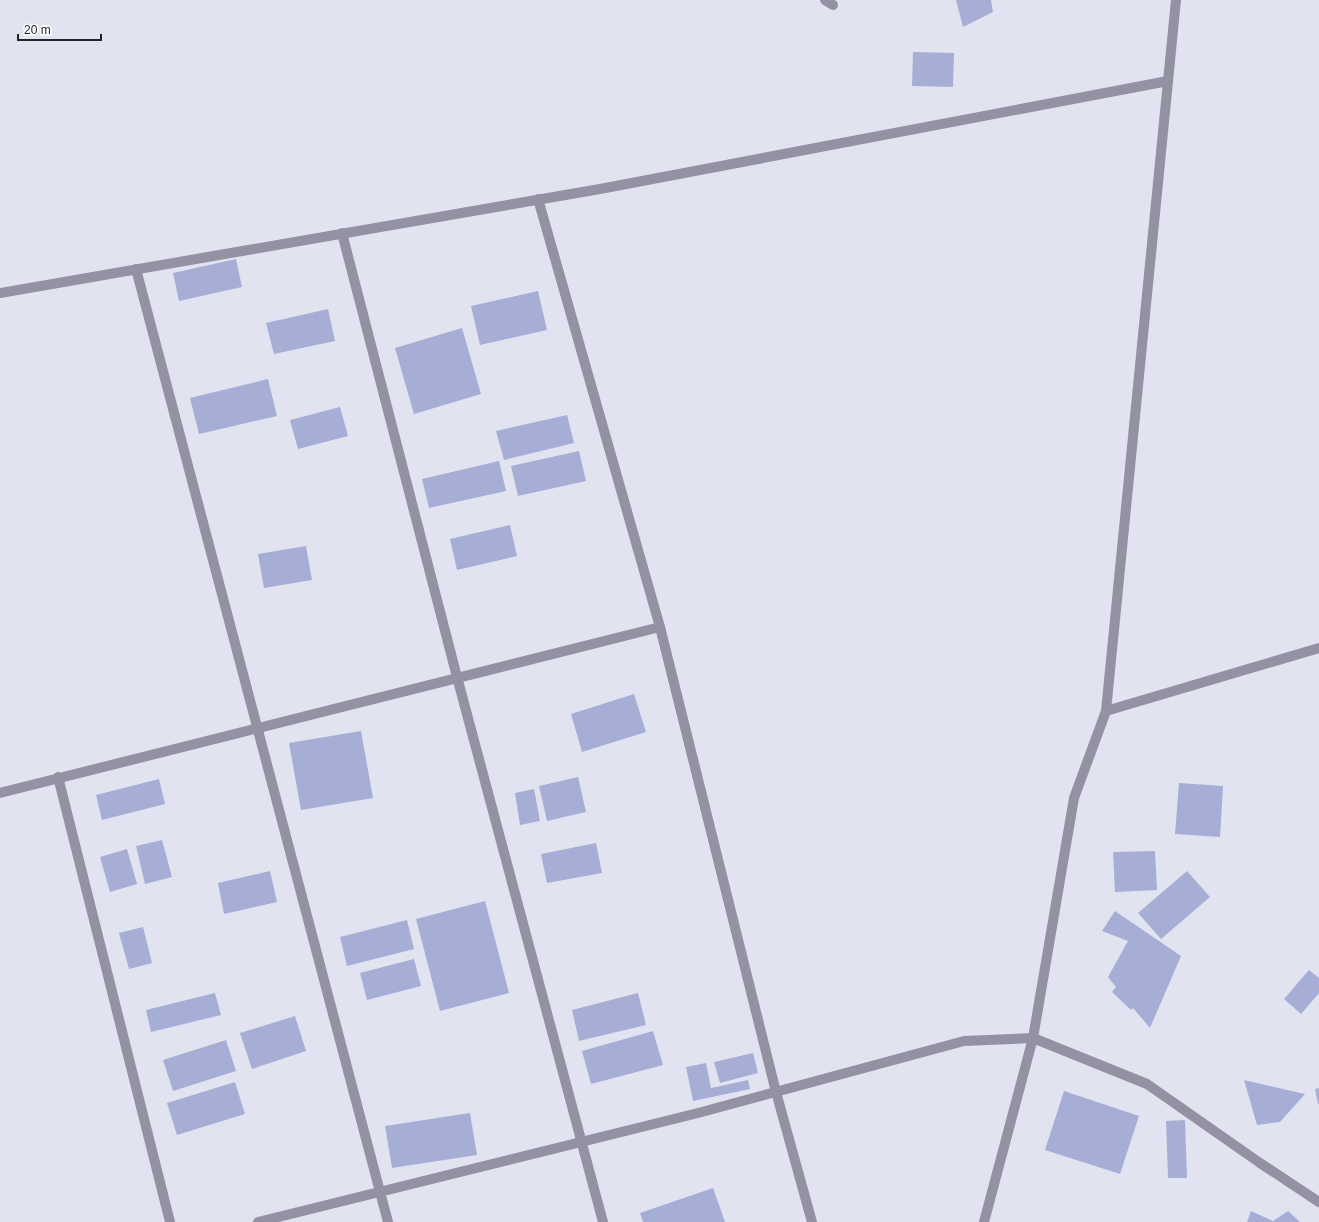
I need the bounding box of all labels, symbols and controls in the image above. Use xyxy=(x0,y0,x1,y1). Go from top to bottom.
scale bar xyxy=(18,16,101,42)
text: 20 m xyxy=(24,23,51,37)

